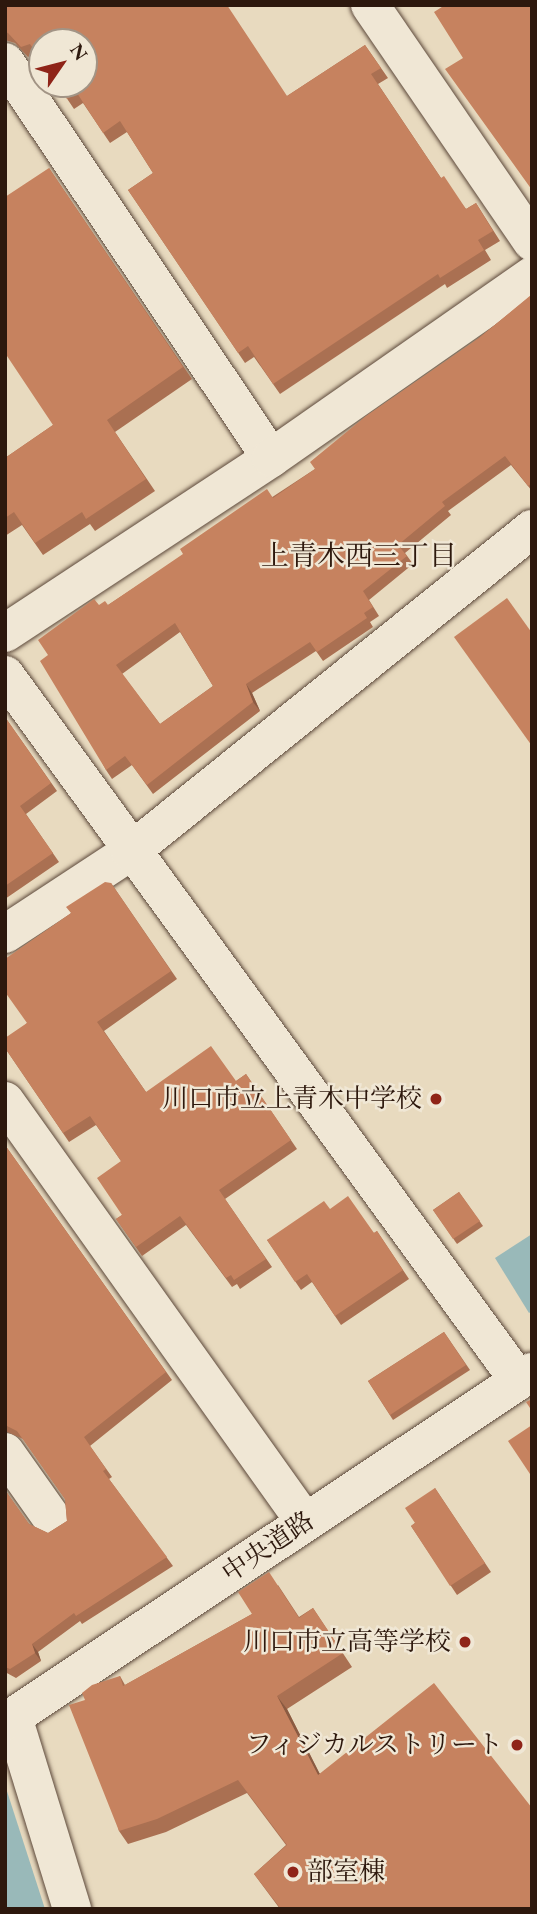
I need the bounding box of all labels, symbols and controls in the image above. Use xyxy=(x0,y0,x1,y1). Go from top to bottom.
north arrow xyxy=(28,28,98,98)
text: N xyxy=(64,38,94,65)
district label: 上青木西三丁目 xyxy=(261,538,457,572)
place label: 川口市立上青木中学校 xyxy=(162,1083,422,1115)
marker: 川口市立上青木中学校 xyxy=(428,1091,444,1107)
street label: 中央道路 xyxy=(216,1505,320,1589)
place label: 川口市立高等学校 xyxy=(243,1626,451,1658)
marker: 川口市立高等学校 xyxy=(457,1634,473,1650)
place label: フィジカルストリート xyxy=(243,1729,503,1761)
marker: フィジカルストリート xyxy=(509,1737,525,1753)
place label: 部室棟 xyxy=(307,1856,385,1888)
marker: 部室棟 xyxy=(285,1864,301,1880)

